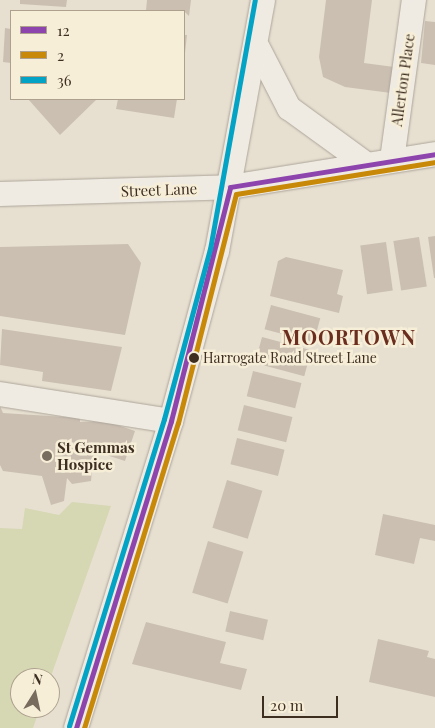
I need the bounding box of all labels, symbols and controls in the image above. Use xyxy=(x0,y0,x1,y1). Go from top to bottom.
legend xyxy=(10,10,185,100)
text: 12 xyxy=(57,20,70,40)
street label: Allerton Place xyxy=(388,32,418,128)
text: 2 xyxy=(57,45,64,65)
text: 36 xyxy=(57,70,72,90)
street label: Street Lane xyxy=(120,180,198,200)
district label: MOORTOWN xyxy=(281,324,417,348)
place label: Harrogate Road Street Lane xyxy=(203,350,377,366)
marker: Harrogate Road Street Lane xyxy=(189,353,199,363)
place label: St Gemmas Hospice xyxy=(57,438,135,473)
marker: St Gemmas Hospice xyxy=(41,450,53,462)
north arrow xyxy=(10,668,60,718)
text: N xyxy=(31,668,44,689)
scale bar xyxy=(265,686,341,718)
text: 20 m xyxy=(270,695,303,715)

